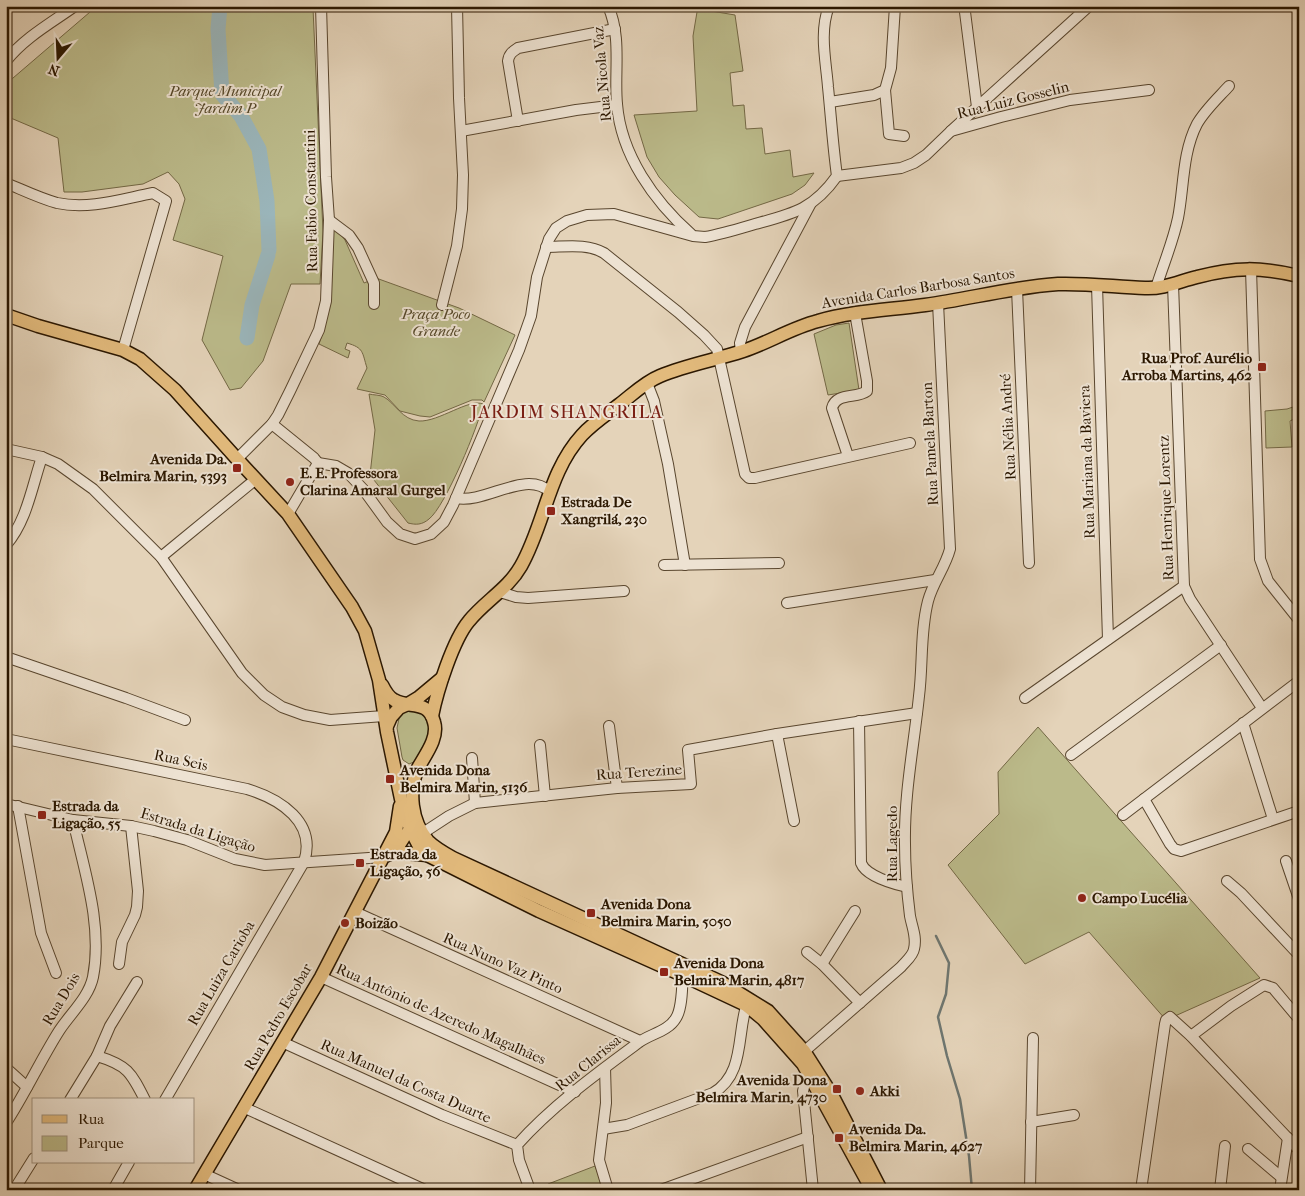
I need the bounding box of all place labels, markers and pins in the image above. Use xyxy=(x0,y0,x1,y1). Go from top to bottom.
place label: Rua Prof. Aurélio Arroba Martins, 462 xyxy=(1121,349,1252,384)
marker: Rua Prof. Aurélio Arroba Martins, 462 xyxy=(1256,361,1268,373)
place label: Avenida Da. Belmira Marin, 5393 xyxy=(99,450,227,485)
marker: Avenida Da. Belmira Marin, 5393 xyxy=(231,462,243,474)
place label: E. E. Professora Clarina Amaral Gurgel xyxy=(300,464,446,499)
marker: E. E. Professora Clarina Amaral Gurgel xyxy=(284,476,296,488)
place label: Estrada De Xangrilá, 230 xyxy=(560,493,647,528)
marker: Estrada De Xangrilá, 230 xyxy=(545,505,557,517)
place label: Avenida Dona Belmira Marin, 5136 xyxy=(399,761,528,796)
marker: Avenida Dona Belmira Marin, 5136 xyxy=(384,773,396,785)
place label: Estrada da Ligação, 55 xyxy=(52,797,121,833)
marker: Estrada da Ligação, 55 xyxy=(36,809,48,821)
place label: Estrada da Ligação, 56 xyxy=(370,845,441,881)
marker: Estrada da Ligação, 56 xyxy=(354,857,366,869)
place label: Campo Lucélia xyxy=(1092,889,1188,907)
marker: Campo Lucélia xyxy=(1076,892,1088,904)
place label: Avenida Dona Belmira Marin, 5050 xyxy=(600,895,732,930)
marker: Avenida Dona Belmira Marin, 5050 xyxy=(585,907,597,919)
place label: Boizão xyxy=(355,914,398,932)
marker: Boizão xyxy=(339,917,351,929)
place label: Avenida Dona Belmira Marin, 4817 xyxy=(673,954,805,989)
marker: Avenida Dona Belmira Marin, 4817 xyxy=(658,966,670,978)
place label: Avenida Dona Belmira Marin, 4730 xyxy=(696,1071,828,1106)
place label: Akki xyxy=(869,1082,900,1100)
marker: Avenida Dona Belmira Marin, 4730 xyxy=(831,1083,843,1095)
marker: Akki xyxy=(854,1085,866,1097)
place label: Avenida Da. Belmira Marin, 4627 xyxy=(848,1120,983,1155)
marker: Avenida Da. Belmira Marin, 4627 xyxy=(833,1132,845,1144)

